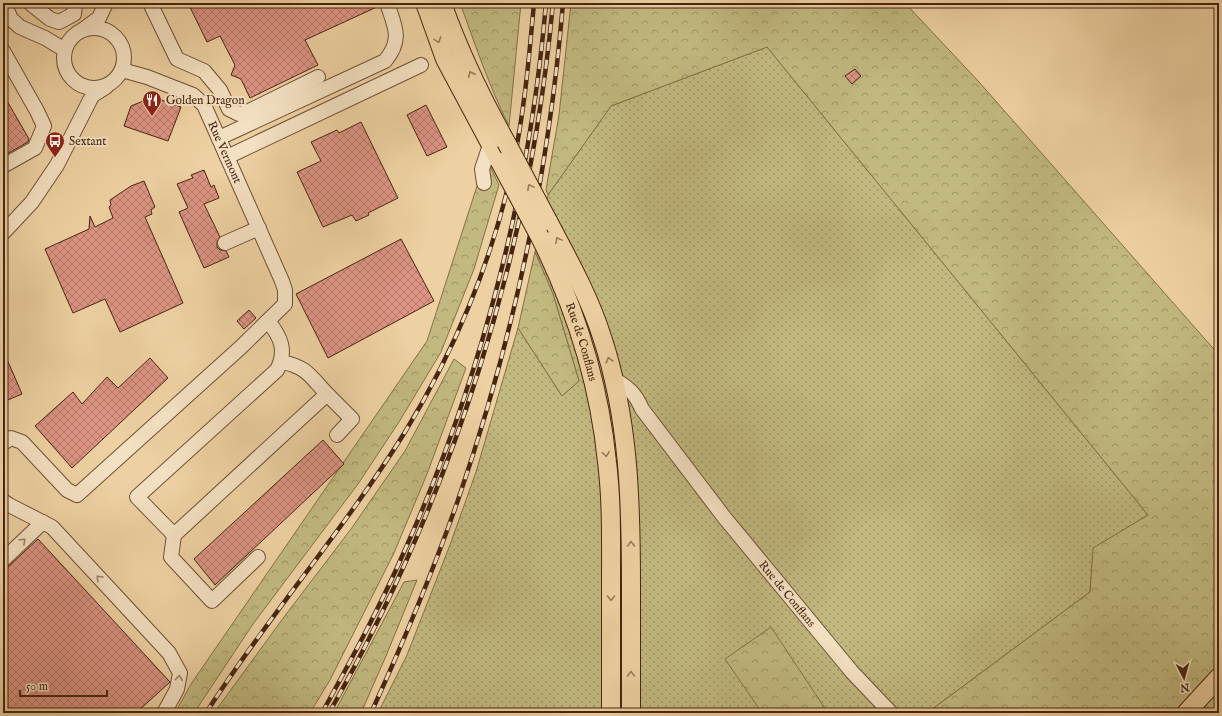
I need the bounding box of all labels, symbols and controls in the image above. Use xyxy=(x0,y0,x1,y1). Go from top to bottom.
one-way arrow xyxy=(433,36,441,43)
one-way arrow xyxy=(468,71,476,78)
restaurant icon: Golden Dragon xyxy=(141,89,163,117)
place label: Golden Dragon xyxy=(166,93,245,108)
street label: Rue Vermont xyxy=(204,119,245,186)
bus stop icon: Sextant xyxy=(44,130,66,158)
place label: Sextant xyxy=(69,134,106,149)
one-way arrow xyxy=(527,184,535,191)
one-way arrow xyxy=(556,237,563,245)
street label: Rue de Conflans xyxy=(562,301,600,383)
one-way arrow xyxy=(605,357,613,363)
one-way arrow xyxy=(602,451,611,457)
one-way arrow xyxy=(18,538,26,546)
one-way arrow xyxy=(627,541,635,547)
street label: Rue de Conflans xyxy=(755,558,819,630)
one-way arrow xyxy=(97,575,104,583)
one-way arrow xyxy=(607,595,615,601)
north arrow xyxy=(1164,658,1204,698)
one-way arrow xyxy=(627,671,635,677)
scale bar xyxy=(20,672,107,698)
one-way arrow xyxy=(174,674,183,681)
text: 50 m xyxy=(26,679,48,694)
text: N xyxy=(1179,679,1191,694)

